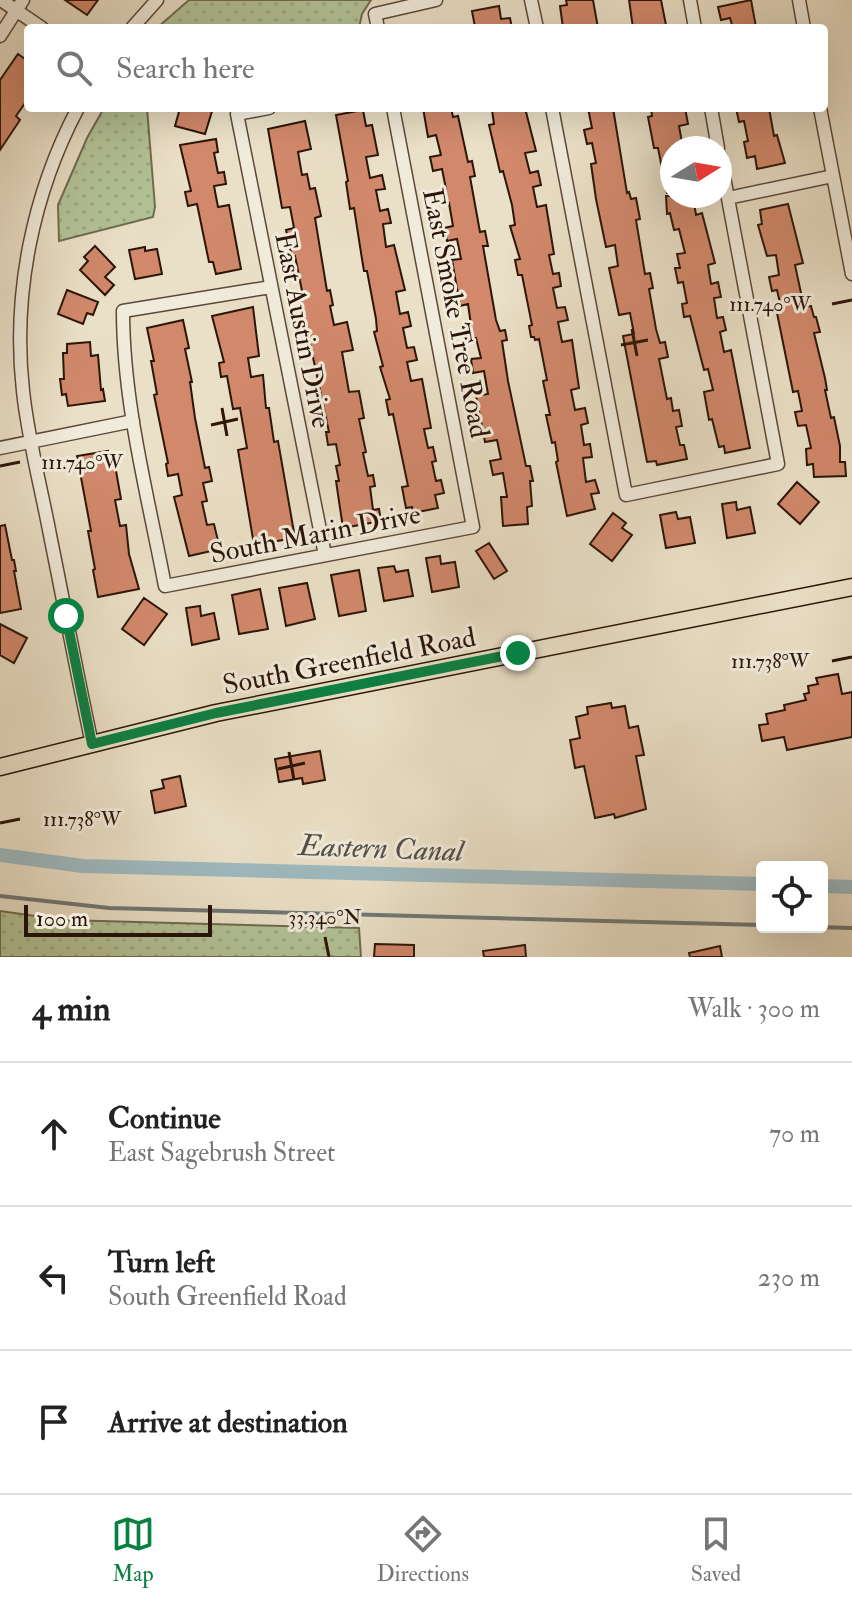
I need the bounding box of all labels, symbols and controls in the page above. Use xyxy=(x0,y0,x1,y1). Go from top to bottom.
search box xyxy=(24,24,828,112)
icon: search xyxy=(52,46,96,90)
text: Search here xyxy=(116,50,255,87)
north arrow xyxy=(660,136,732,208)
street label: East Smoke Tree Road xyxy=(414,186,497,441)
street label: East Austin Drive xyxy=(266,229,339,432)
text: 111.740°W xyxy=(729,292,811,317)
text: 111.740°W xyxy=(41,450,123,475)
street label: South Marin Drive xyxy=(207,497,424,572)
route start xyxy=(48,598,84,634)
street label: South Greenfield Road xyxy=(220,620,479,703)
route end xyxy=(500,635,536,671)
text: 111.738°W xyxy=(731,649,810,674)
text: 111.738°W xyxy=(43,807,122,832)
water label: Eastern Canal xyxy=(296,827,467,870)
map controls xyxy=(756,861,828,933)
button: locate xyxy=(756,861,828,933)
scale bar xyxy=(24,901,212,937)
text: 100 m xyxy=(36,905,88,933)
text: 33.340°N xyxy=(289,905,362,930)
text: 4 min xyxy=(32,988,110,1031)
text: Walk · 300 m xyxy=(688,993,820,1025)
text: Continue xyxy=(108,1100,221,1137)
icon: ahead xyxy=(32,1112,76,1156)
text: 70 m xyxy=(769,1118,820,1150)
text: East Sagebrush Street xyxy=(108,1137,335,1169)
text: Turn left xyxy=(108,1244,215,1281)
icon: left xyxy=(32,1256,76,1300)
text: 230 m xyxy=(758,1262,820,1294)
text: South Greenfield Road xyxy=(108,1281,347,1313)
icon: arrive xyxy=(32,1400,76,1444)
text: Arrive at destination xyxy=(108,1404,348,1441)
tab: Map xyxy=(111,1512,155,1588)
tab: Directions xyxy=(377,1512,469,1588)
tab: Saved xyxy=(691,1512,741,1588)

